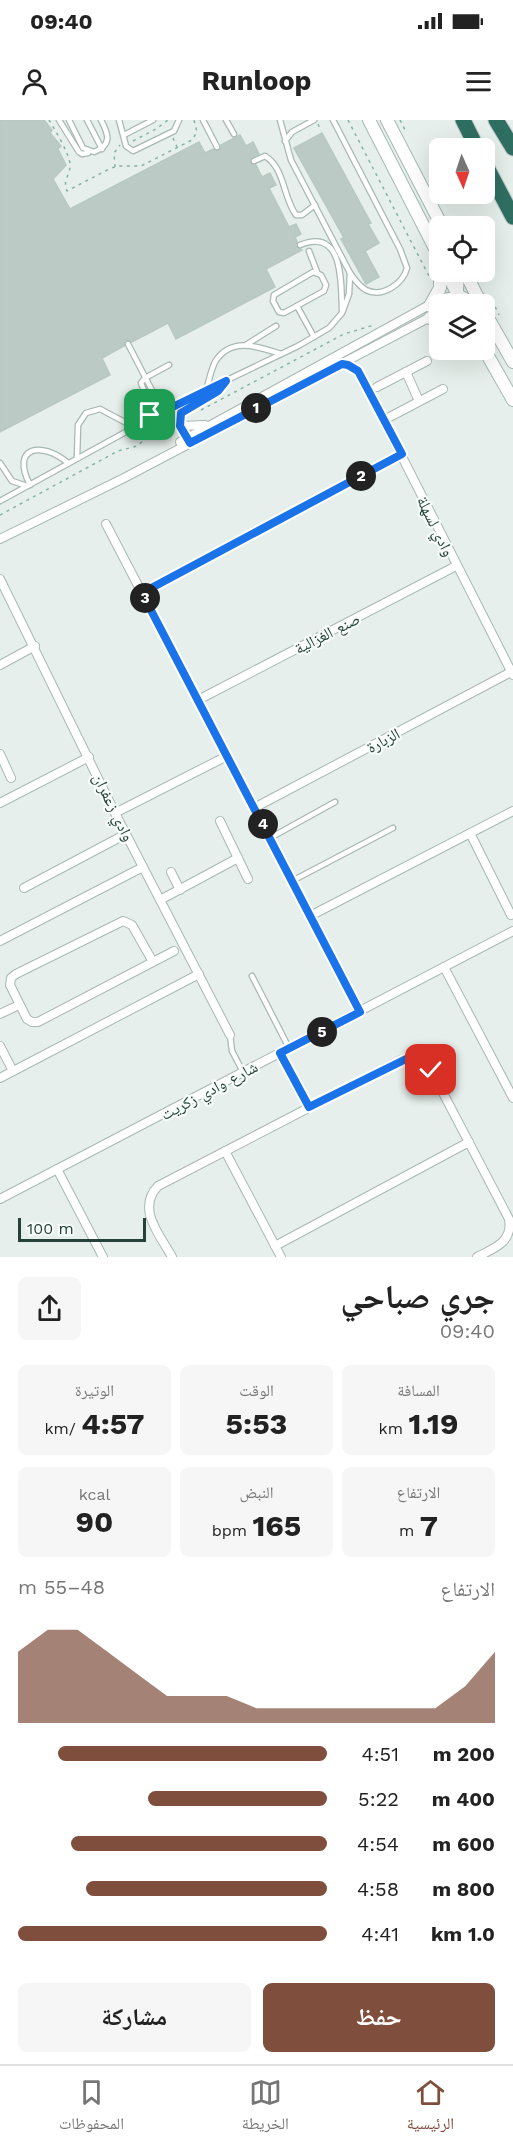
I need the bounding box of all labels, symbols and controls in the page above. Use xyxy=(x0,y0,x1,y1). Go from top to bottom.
text: 09:40 xyxy=(30,9,93,34)
icon: person xyxy=(18,65,51,98)
text: Runloop xyxy=(201,65,312,97)
icon: menu xyxy=(462,65,495,98)
north arrow xyxy=(429,138,495,204)
map controls xyxy=(429,138,495,360)
button: locate xyxy=(429,216,495,282)
button: layers xyxy=(429,294,495,360)
pin xyxy=(124,389,175,440)
pin: 1 xyxy=(241,393,271,423)
icon: arrive xyxy=(133,398,166,431)
text: 1 xyxy=(253,398,259,417)
pin: 2 xyxy=(346,461,376,491)
text: 2 xyxy=(356,466,366,485)
street label: وادي لسهلة xyxy=(410,493,458,561)
pin: 3 xyxy=(130,583,160,613)
text: 3 xyxy=(140,588,150,607)
street label: صنع الغزالية xyxy=(291,609,364,659)
street label: الزبارة xyxy=(363,724,403,757)
street label: وادي زعفران xyxy=(86,770,138,846)
pin: 4 xyxy=(248,809,278,839)
text: 4 xyxy=(258,814,268,833)
pin: 5 xyxy=(307,1017,337,1047)
text: 5 xyxy=(317,1022,327,1041)
pin xyxy=(405,1044,456,1095)
icon: check xyxy=(414,1053,447,1086)
street label: شارع وادي زكريت xyxy=(158,1057,262,1127)
scale bar xyxy=(18,1215,146,1242)
text: 100 m xyxy=(27,1219,74,1238)
button: share xyxy=(18,1277,81,1340)
text: جري صباحي xyxy=(341,1277,495,1316)
text: 09:40 xyxy=(440,1319,495,1343)
text: الوتيرة xyxy=(75,1381,114,1400)
text: الوقت xyxy=(239,1381,274,1400)
text: المسافة xyxy=(397,1381,440,1400)
text: 4:57 xyxy=(81,1406,145,1441)
text: 5:53 xyxy=(226,1406,287,1441)
text: 1.19 xyxy=(408,1406,458,1441)
text: /km xyxy=(44,1419,81,1438)
text: km xyxy=(379,1419,408,1438)
text: النبض xyxy=(239,1483,274,1502)
text: الارتفاع xyxy=(397,1483,440,1502)
text: kcal xyxy=(79,1485,110,1504)
text: 90 xyxy=(76,1504,113,1539)
text: 165 xyxy=(252,1508,301,1543)
text: 7 xyxy=(420,1508,438,1543)
text: bpm xyxy=(212,1521,252,1540)
text: m xyxy=(399,1521,420,1540)
text: 48–55 m xyxy=(18,1575,105,1599)
text: الارتفاع xyxy=(440,1577,495,1601)
text: 4:51 xyxy=(361,1742,399,1766)
text: 200 m xyxy=(433,1742,495,1766)
text: 5:22 xyxy=(358,1787,399,1811)
text: 400 m xyxy=(432,1787,495,1811)
text: 4:54 xyxy=(357,1832,399,1856)
text: 600 m xyxy=(432,1832,495,1856)
text: 4:58 xyxy=(357,1877,399,1901)
text: 800 m xyxy=(432,1877,495,1901)
text: 4:41 xyxy=(361,1922,399,1946)
text: 1.0 km xyxy=(431,1922,495,1946)
button: مشاركة xyxy=(18,1983,251,2052)
button: حفظ xyxy=(263,1983,495,2052)
tab: المحفوظات xyxy=(59,2076,124,2139)
tab: الخريطة xyxy=(242,2076,289,2139)
tab: الرئيسية xyxy=(407,2076,454,2139)

